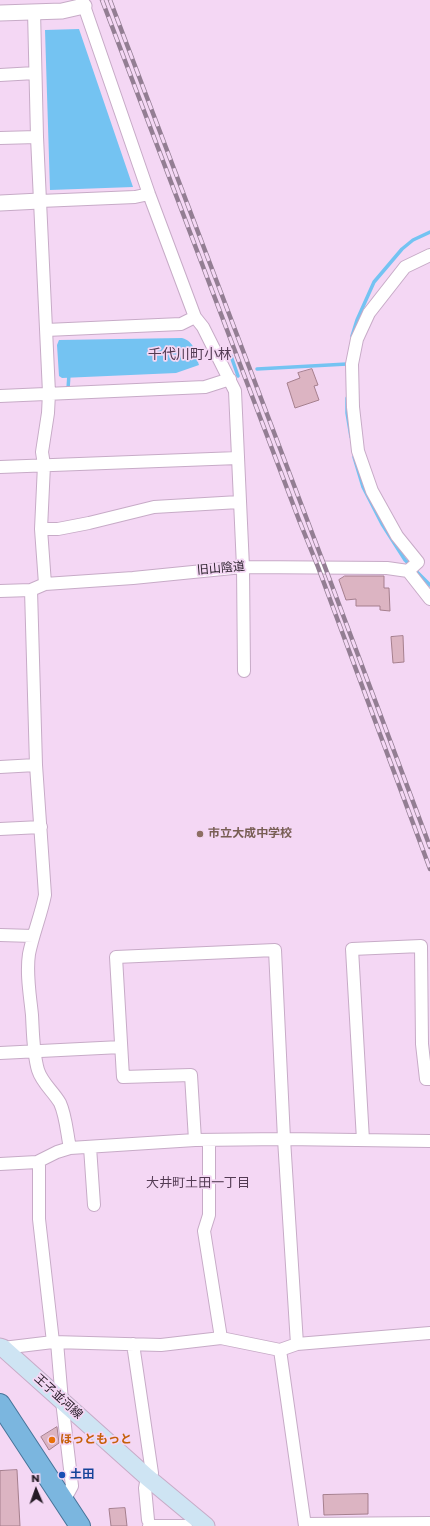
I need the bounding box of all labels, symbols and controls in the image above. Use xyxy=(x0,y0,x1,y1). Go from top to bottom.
district label: 千代川町小林 xyxy=(148,347,232,363)
street label: 旧山陰道 xyxy=(196,560,246,578)
place label: 市立大成中学校 xyxy=(208,827,292,841)
marker: 市立大成中学校 xyxy=(195,829,205,839)
district label: 大井町土田一丁目 xyxy=(146,1176,250,1192)
street label: 王子並河線 xyxy=(31,1372,85,1422)
place label: ほっともっと xyxy=(60,1433,132,1447)
marker: ほっともっと xyxy=(47,1435,57,1445)
place label: 土田 xyxy=(70,1468,94,1482)
north arrow xyxy=(16,1470,56,1510)
text: N xyxy=(31,1470,40,1486)
marker: 土田 xyxy=(57,1470,67,1480)

